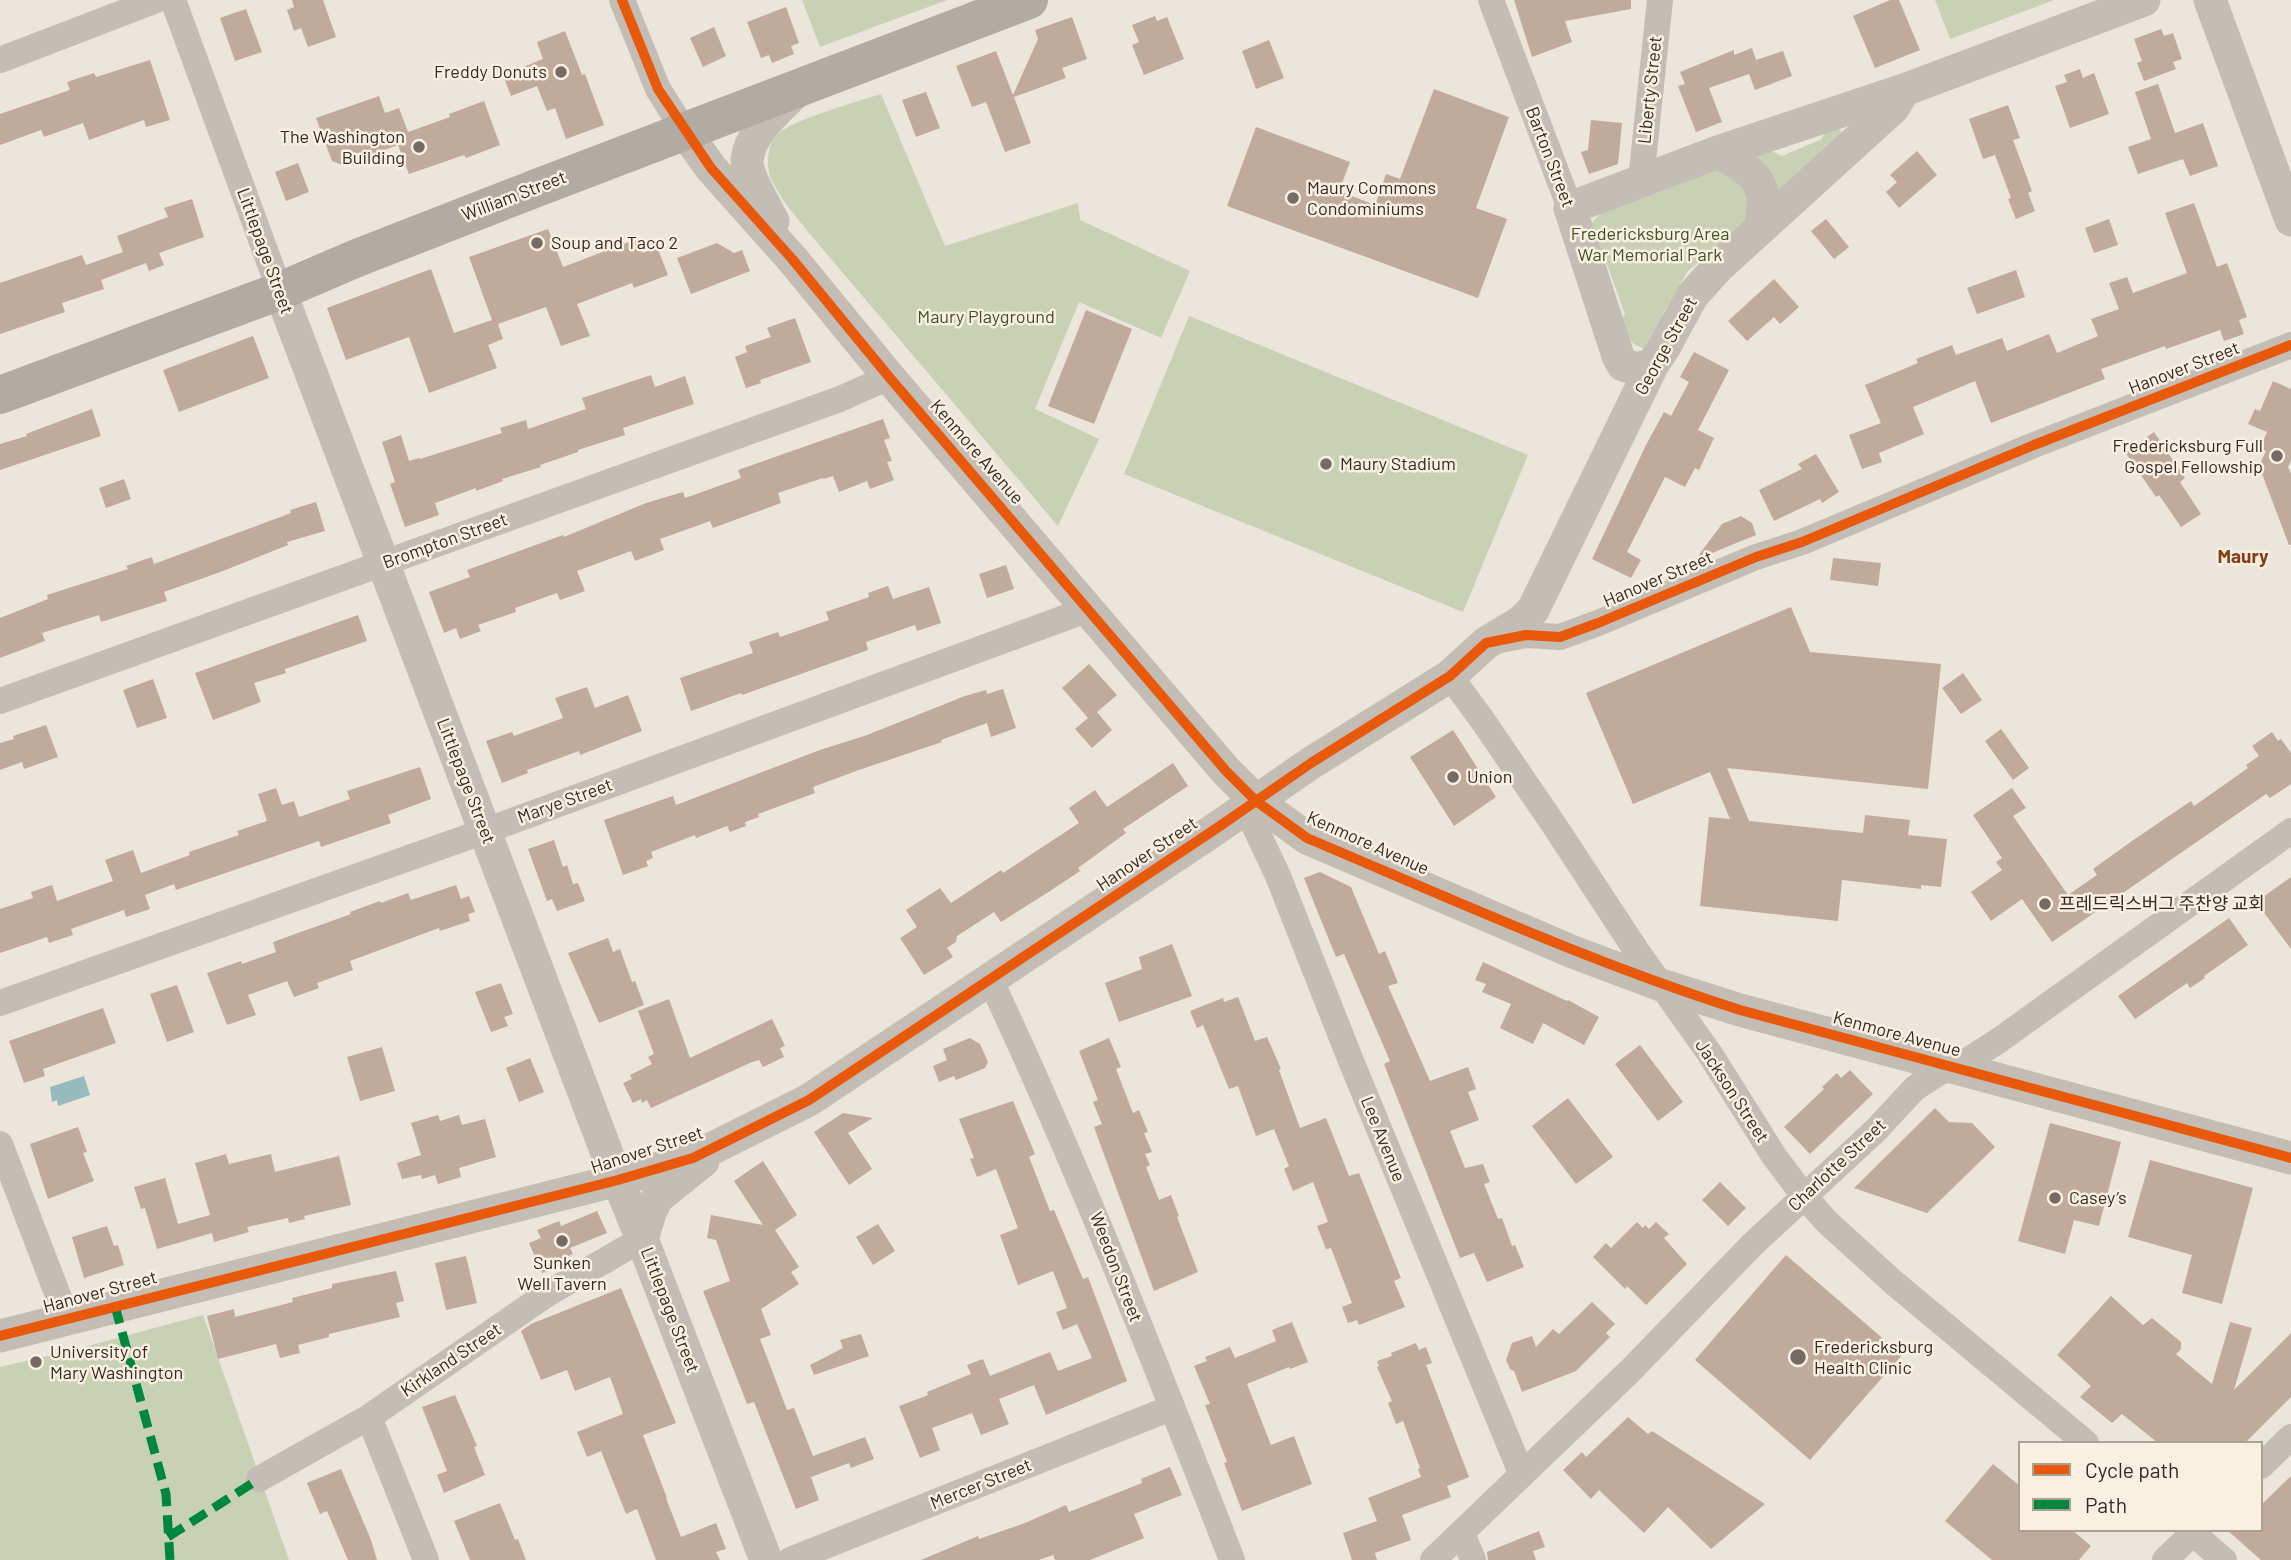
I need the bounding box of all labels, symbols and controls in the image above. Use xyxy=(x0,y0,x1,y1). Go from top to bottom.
street label: Liberty Street xyxy=(1634,35,1666,145)
place label: Freddy Donuts xyxy=(434,61,547,83)
marker: Freddy Donuts xyxy=(553,64,569,80)
street label: Barton Street xyxy=(1521,104,1579,210)
place label: The Washington Building xyxy=(280,126,405,168)
marker: The Washington Building xyxy=(411,139,427,155)
street label: William Street xyxy=(459,166,569,226)
place label: Maury Commons Condominiums xyxy=(1307,177,1436,220)
street label: Littlepage Street xyxy=(232,185,298,317)
marker: Maury Commons Condominiums xyxy=(1285,190,1301,206)
park label: Fredericksburg Area War Memorial Park xyxy=(1571,223,1729,266)
place label: Soup and Taco 2 xyxy=(551,232,678,254)
marker: Soup and Taco 2 xyxy=(529,235,545,251)
street label: George Street xyxy=(1630,293,1702,399)
park label: Maury Playground xyxy=(917,306,1055,328)
street label: Hanover Street xyxy=(2125,337,2243,399)
street label: Kenmore Avenue xyxy=(926,395,1028,509)
place label: Fredericksburg Full Gospel Fellowship xyxy=(2112,435,2263,478)
marker: Fredericksburg Full Gospel Fellowship xyxy=(2269,448,2285,464)
place label: Maury Stadium xyxy=(1340,453,1456,475)
marker: Maury Stadium xyxy=(1318,456,1334,472)
street label: Brompton Street xyxy=(380,508,510,574)
street label: Hanover Street xyxy=(1600,546,1716,612)
district label: Maury xyxy=(2217,546,2269,568)
street label: Littlepage Street xyxy=(432,715,500,847)
place label: Union xyxy=(1467,766,1512,788)
marker: Union xyxy=(1445,769,1461,785)
street label: Marye Street xyxy=(515,774,615,828)
street label: Kenmore Avenue xyxy=(1304,806,1432,880)
street label: Hanover Street xyxy=(1092,812,1202,896)
place label: 프레드릭스버그 주찬양 교회 xyxy=(2059,893,2265,915)
marker: 프레드릭스버그 주찬양 교회 xyxy=(2037,896,2053,912)
street label: Kenmore Avenue xyxy=(1831,1007,1963,1061)
street label: Jackson Street xyxy=(1691,1035,1773,1147)
street label: Lee Avenue xyxy=(1356,1093,1410,1185)
street label: Charlotte Street xyxy=(1784,1114,1890,1216)
street label: Hanover Street xyxy=(588,1122,706,1178)
place label: Casey’s xyxy=(2069,1187,2127,1209)
marker: Casey’s xyxy=(2047,1190,2063,1206)
street label: Weedon Street xyxy=(1085,1209,1147,1325)
marker: Sunken Well Tavern xyxy=(554,1233,570,1249)
street label: Littlepage Street xyxy=(636,1244,704,1376)
place label: Sunken Well Tavern xyxy=(517,1252,607,1294)
street label: Hanover Street xyxy=(41,1266,159,1318)
street label: Kirkland Street xyxy=(397,1318,505,1402)
place label: Fredericksburg Health Clinic xyxy=(1814,1336,1933,1378)
place label: University of Mary Washington xyxy=(50,1341,183,1384)
marker: Fredericksburg Health Clinic xyxy=(1788,1347,1808,1367)
marker: University of Mary Washington xyxy=(28,1354,44,1370)
legend xyxy=(2018,1441,2263,1532)
street label: Mercer Street xyxy=(927,1454,1035,1514)
text: Cycle path xyxy=(2085,1457,2179,1482)
text: Path xyxy=(2085,1492,2127,1517)

